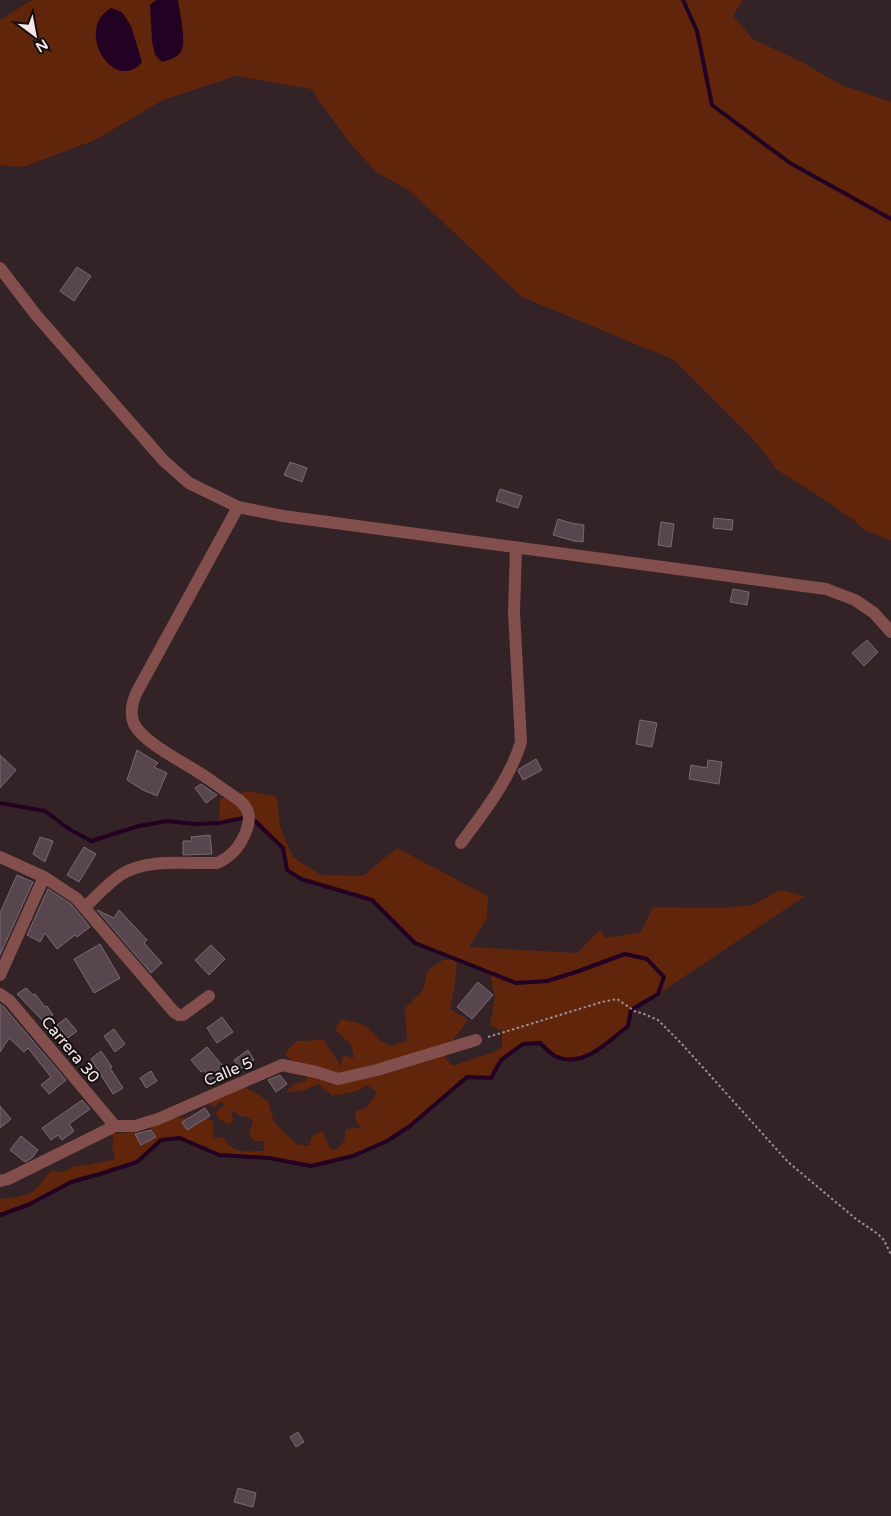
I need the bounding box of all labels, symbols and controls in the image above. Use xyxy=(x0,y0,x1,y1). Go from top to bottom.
north arrow xyxy=(10,10,60,60)
text: N xyxy=(32,35,51,56)
street label: Carrera 30 xyxy=(37,1012,104,1087)
street label: Calle 5 xyxy=(201,1053,256,1091)

